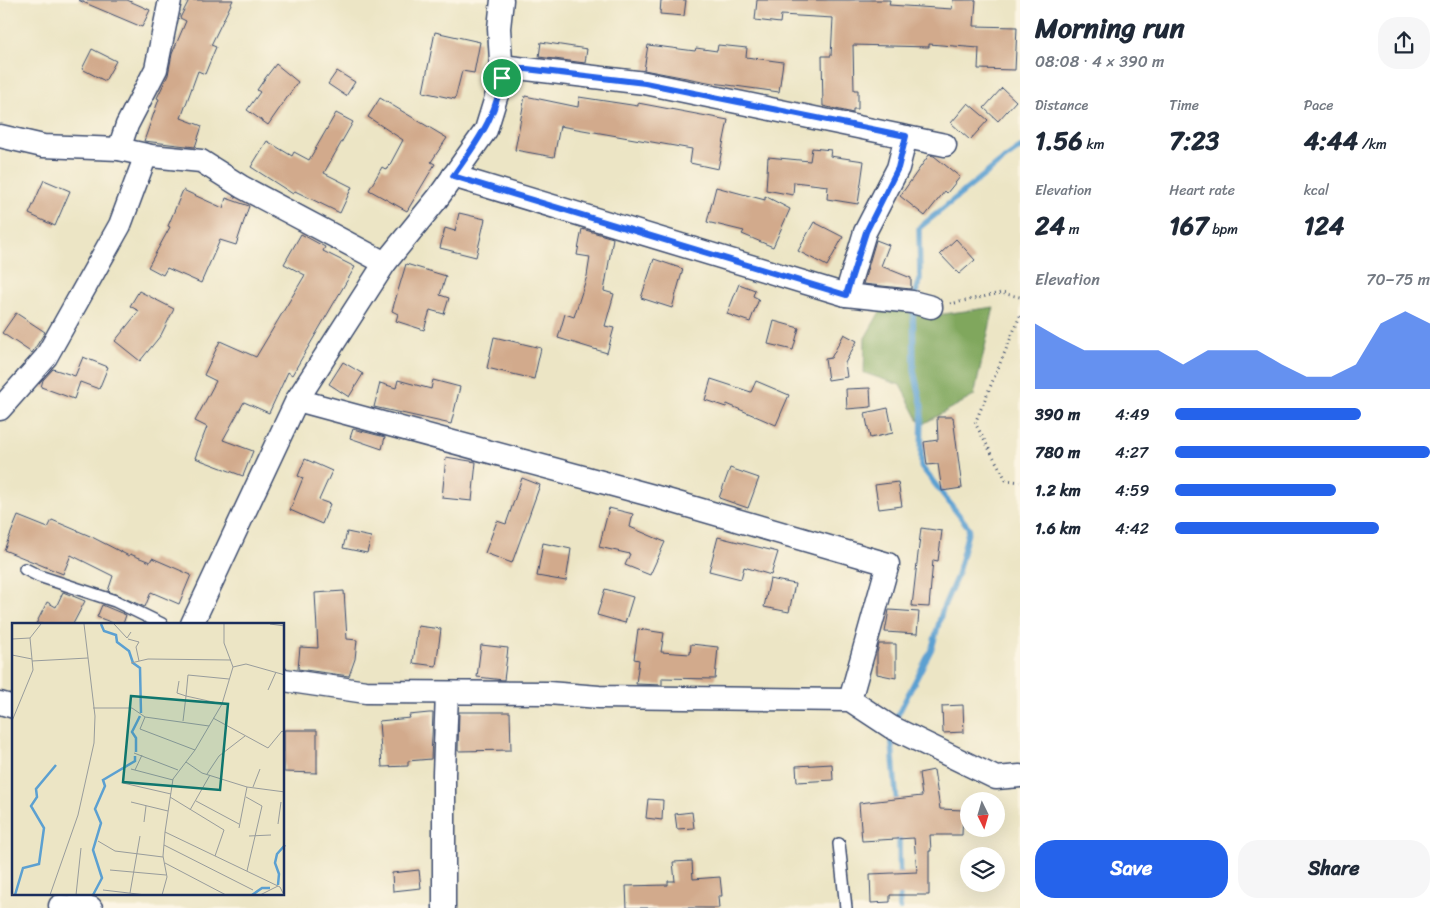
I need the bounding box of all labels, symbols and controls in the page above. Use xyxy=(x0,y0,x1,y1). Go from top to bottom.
text: Morning run xyxy=(1035,3,1185,52)
button: share xyxy=(1378,17,1430,69)
text: 08:08 · 4 × 390 m xyxy=(1035,47,1164,76)
pin xyxy=(481,57,523,99)
icon: arrive xyxy=(488,64,516,92)
text: Distance xyxy=(1035,93,1088,118)
text: Time xyxy=(1169,93,1199,118)
text: Pace xyxy=(1304,93,1333,118)
text: 1.56 xyxy=(1035,118,1083,163)
text: 7:23 xyxy=(1169,118,1219,163)
text: 4:44 xyxy=(1304,118,1358,163)
text: km xyxy=(1083,132,1105,157)
text: /km xyxy=(1358,132,1387,157)
text: Elevation xyxy=(1035,178,1092,203)
text: Heart rate xyxy=(1169,178,1235,203)
text: kcal xyxy=(1304,178,1329,203)
text: 24 xyxy=(1035,203,1065,248)
text: 167 xyxy=(1169,203,1209,248)
text: 124 xyxy=(1304,203,1344,248)
text: m xyxy=(1065,217,1079,242)
text: bpm xyxy=(1209,217,1238,242)
text: Elevation xyxy=(1035,265,1100,294)
text: 70–75 m xyxy=(1366,265,1430,294)
text: 390 m xyxy=(1035,400,1080,429)
text: 4:49 xyxy=(1115,400,1150,429)
text: 780 m xyxy=(1035,438,1080,467)
text: 4:27 xyxy=(1115,438,1148,467)
text: 1.2 km xyxy=(1035,476,1081,505)
text: 4:59 xyxy=(1115,476,1149,505)
text: 1.6 km xyxy=(1035,514,1081,543)
text: 4:42 xyxy=(1115,514,1149,543)
inset map xyxy=(12,623,285,896)
north arrow xyxy=(960,792,1005,838)
map controls xyxy=(960,792,1005,892)
button: Save xyxy=(1035,840,1228,898)
button: Share xyxy=(1238,840,1430,898)
button: layers xyxy=(960,847,1005,892)

